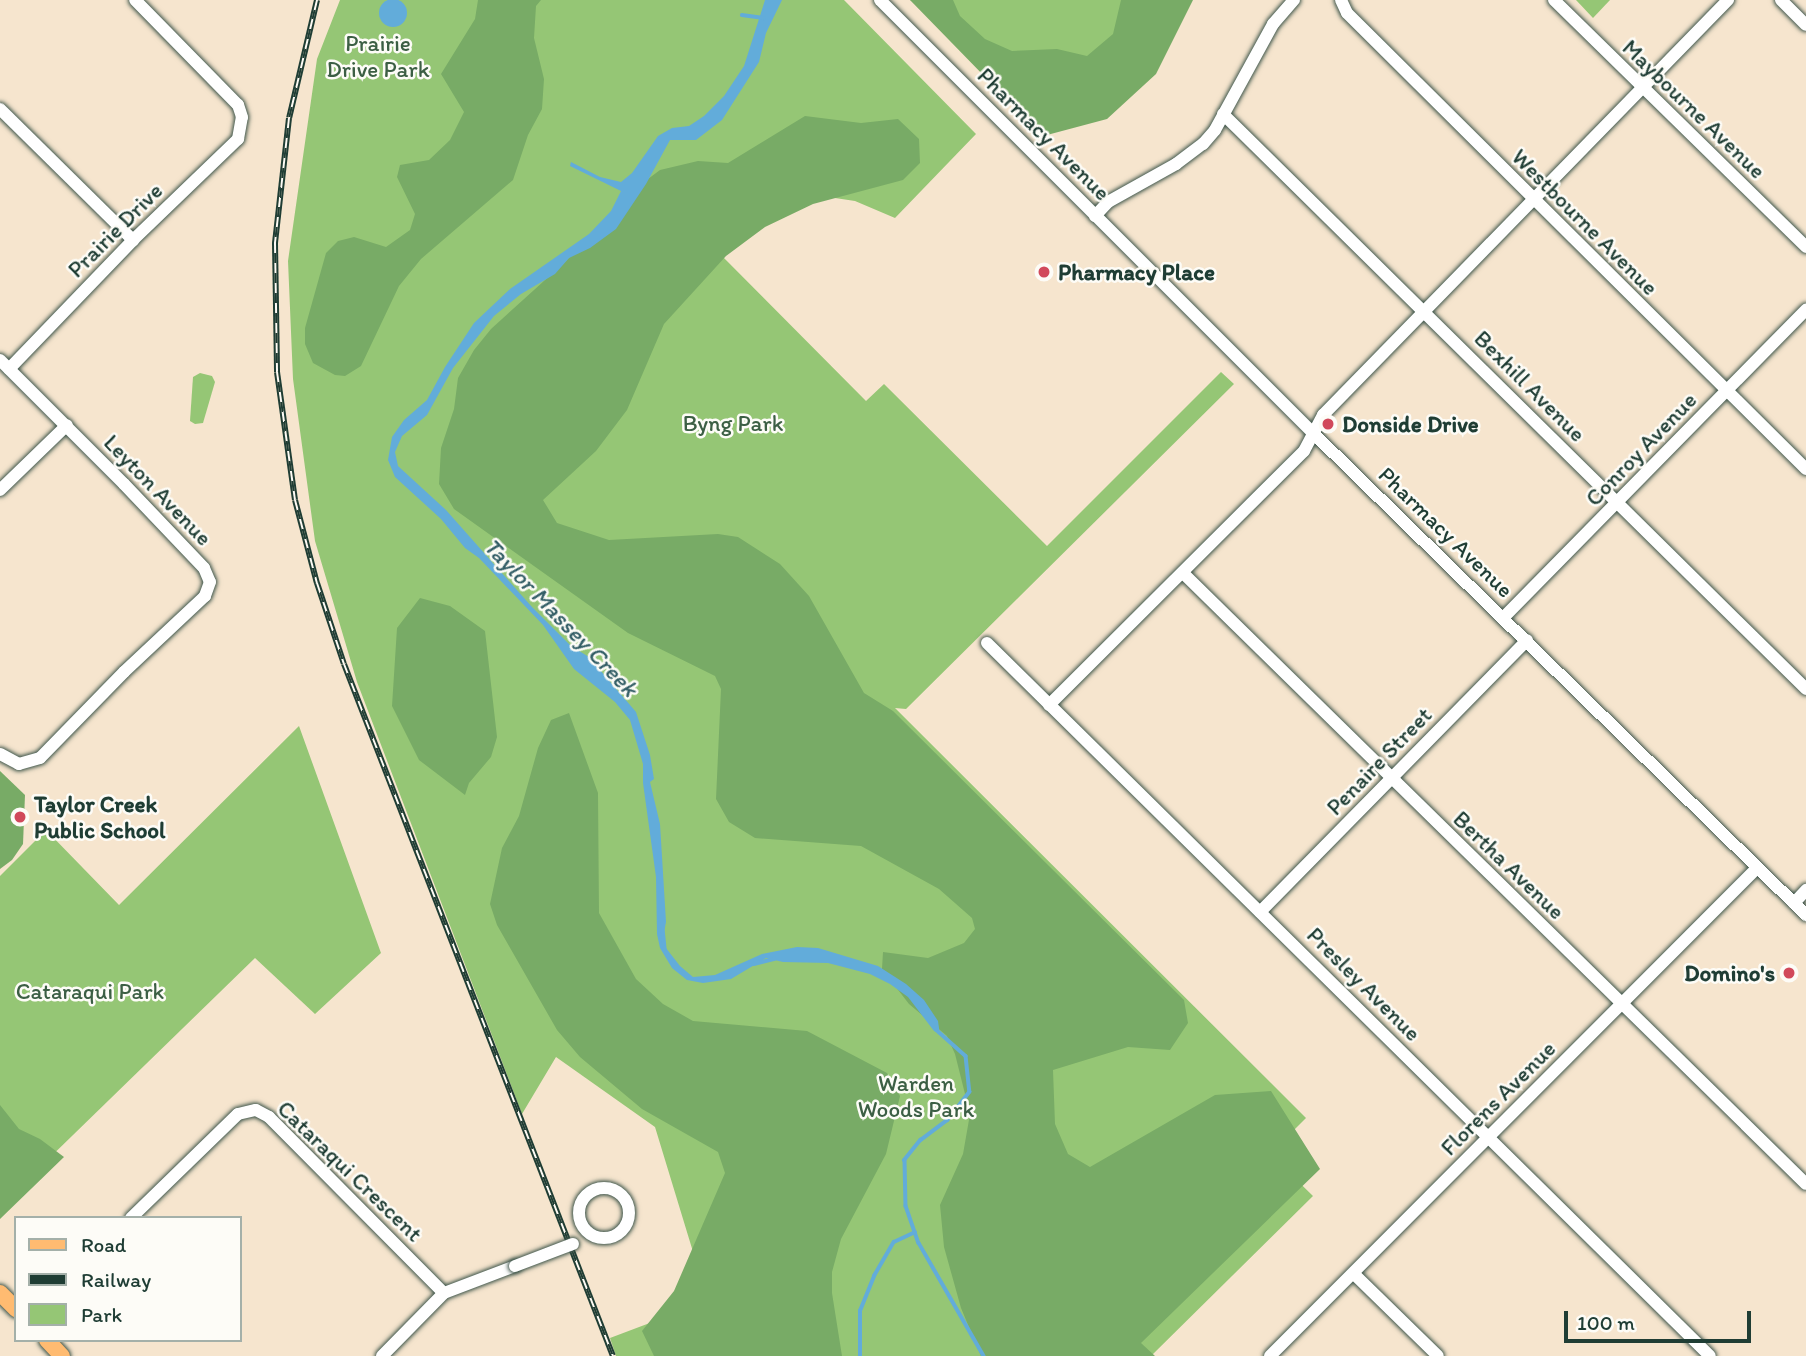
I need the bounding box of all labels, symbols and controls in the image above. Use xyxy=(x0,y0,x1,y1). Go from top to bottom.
park label: Prairie Drive Park xyxy=(327,29,429,83)
street label: Maybourne Avenue xyxy=(1617,34,1771,184)
street label: Pharmacy Avenue xyxy=(972,62,1116,206)
street label: Westbourne Avenue xyxy=(1506,143,1664,301)
street label: Prairie Drive xyxy=(62,177,168,283)
place label: Pharmacy Place xyxy=(1058,258,1215,286)
marker: Pharmacy Place xyxy=(1036,264,1052,280)
street label: Bexhill Avenue xyxy=(1469,325,1591,447)
street label: Conroy Avenue xyxy=(1580,386,1702,512)
park label: Byng Park xyxy=(683,409,783,437)
place label: Donside Drive xyxy=(1342,410,1479,438)
marker: Donside Drive xyxy=(1320,416,1336,432)
street label: Leyton Avenue xyxy=(98,429,218,551)
street label: Pharmacy Avenue xyxy=(1373,461,1519,603)
water label: Taylor Massey Creek xyxy=(478,532,644,702)
street label: Penaire Street xyxy=(1321,701,1437,821)
place label: Taylor Creek Public School xyxy=(34,790,166,844)
street label: Bertha Avenue xyxy=(1448,805,1570,925)
marker: Taylor Creek Public School xyxy=(12,809,28,825)
street label: Presley Avenue xyxy=(1302,922,1426,1046)
place label: Domino's xyxy=(1684,959,1775,987)
marker: Domino's xyxy=(1781,965,1797,981)
park label: Cataraqui Park xyxy=(16,977,164,1005)
street label: Florens Avenue xyxy=(1435,1035,1561,1161)
park label: Warden Woods Park xyxy=(858,1069,974,1123)
street label: Cataraqui Crescent xyxy=(272,1095,428,1247)
legend xyxy=(14,1216,242,1342)
text: Road xyxy=(81,1232,126,1257)
text: Railway xyxy=(81,1267,151,1292)
scale bar xyxy=(1568,1296,1755,1340)
text: Park xyxy=(81,1302,122,1327)
text: 100 m xyxy=(1577,1310,1635,1335)

